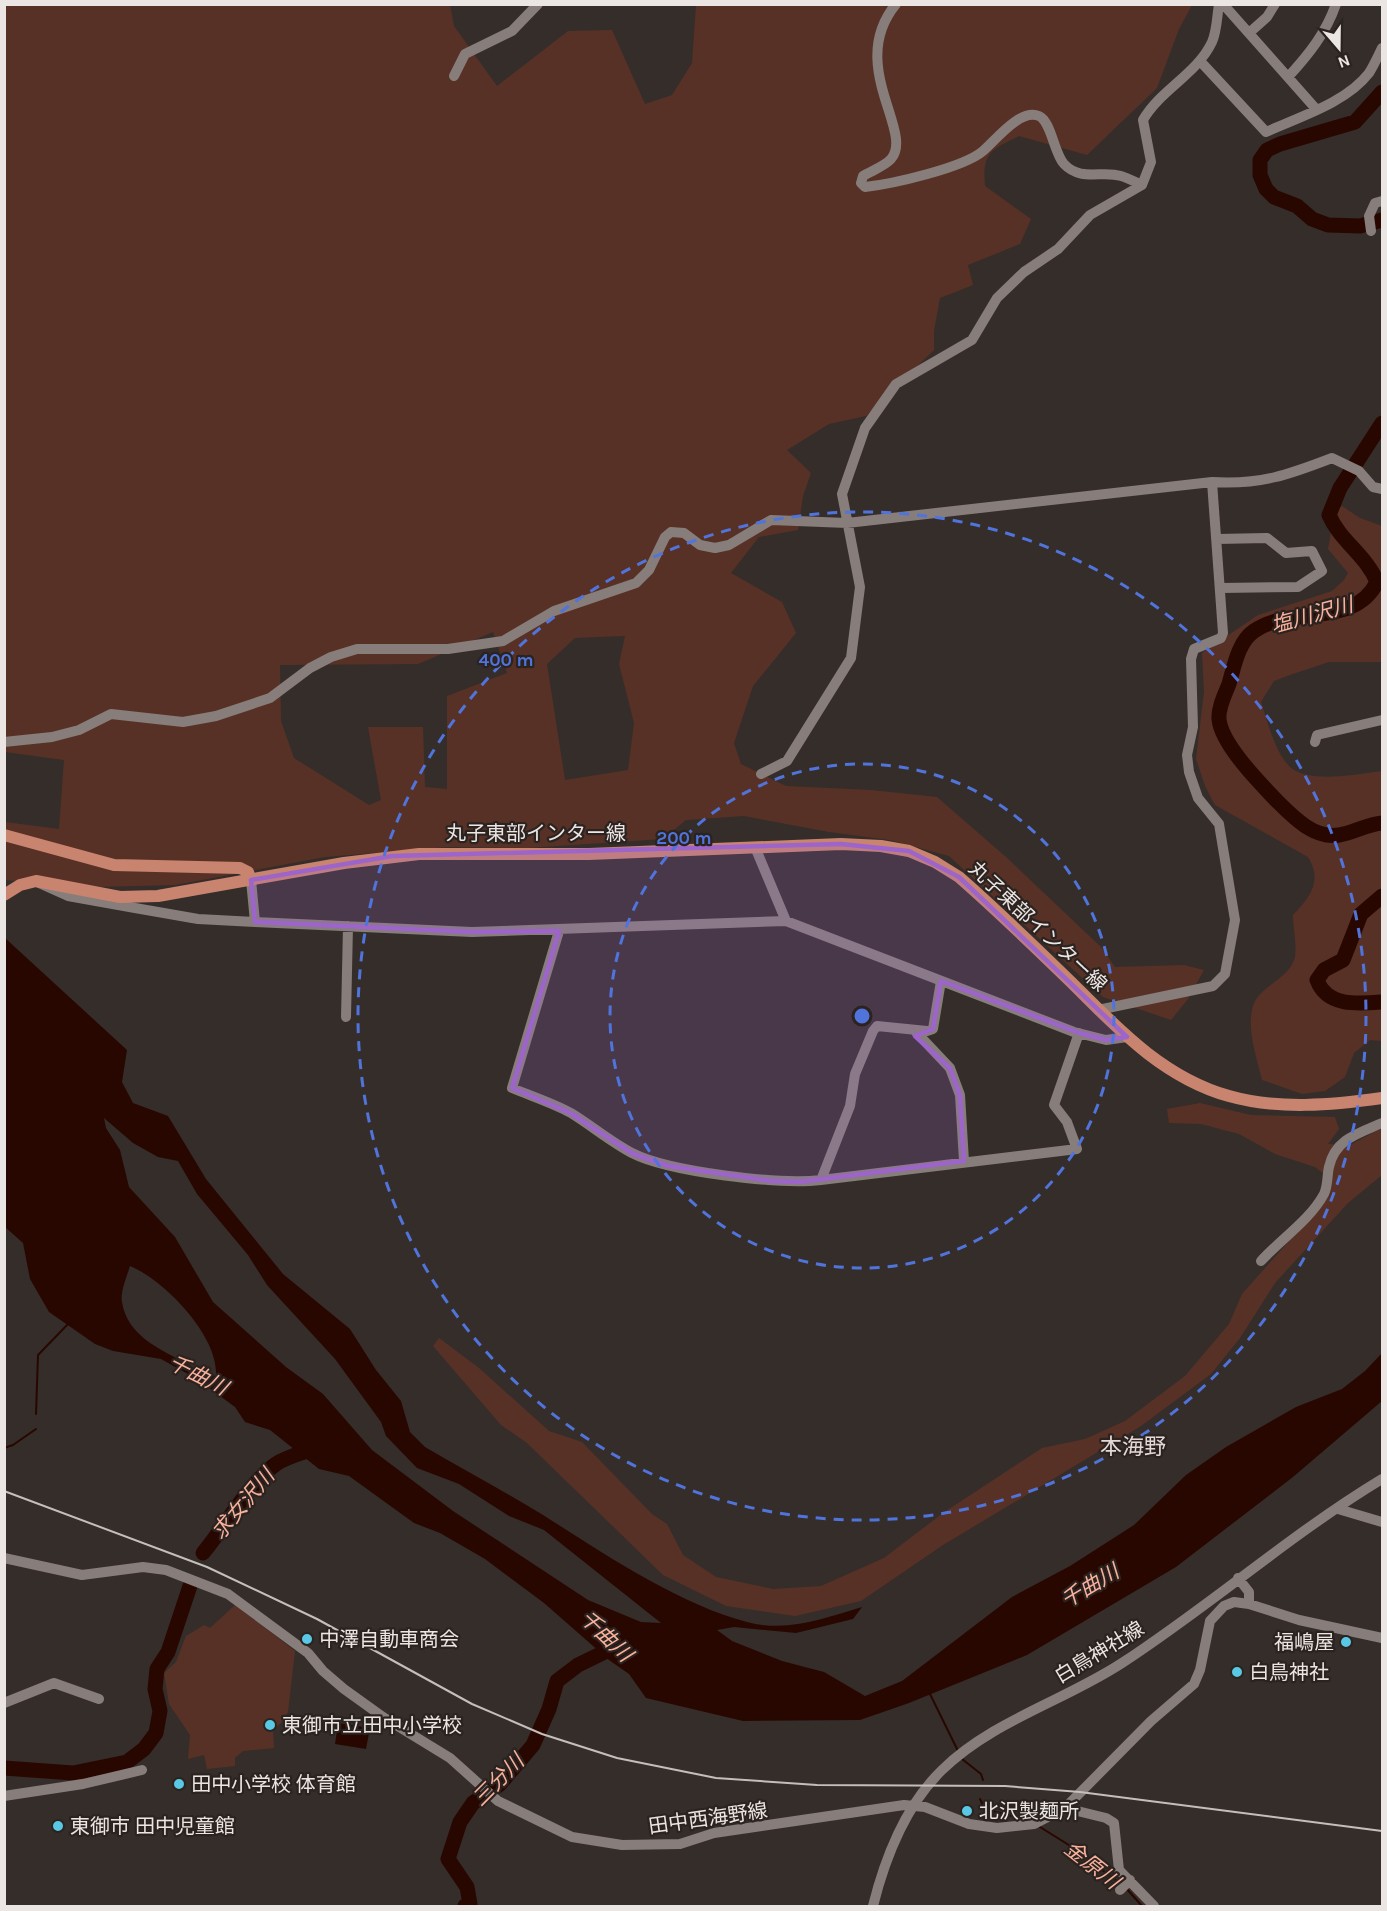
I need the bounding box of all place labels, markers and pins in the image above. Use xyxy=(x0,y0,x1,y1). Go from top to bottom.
centre of rings xyxy=(852,1006,872,1026)
place label: 中澤自動車商会 xyxy=(319,1628,459,1651)
place label: 福嶋屋 xyxy=(1274,1631,1334,1654)
marker: 中澤自動車商会 xyxy=(300,1632,314,1646)
marker: 福嶋屋 xyxy=(1339,1635,1353,1649)
place label: 白鳥神社 xyxy=(1249,1661,1329,1684)
marker: 白鳥神社 xyxy=(1230,1665,1244,1679)
place label: 東御市立田中小学校 xyxy=(282,1714,462,1737)
marker: 東御市立田中小学校 xyxy=(263,1718,277,1732)
place label: 田中小学校 体育館 xyxy=(191,1773,356,1796)
marker: 田中小学校 体育館 xyxy=(172,1777,186,1791)
place label: 北沢製麺所 xyxy=(979,1800,1079,1823)
marker: 北沢製麺所 xyxy=(960,1804,974,1818)
place label: 東御市 田中児童館 xyxy=(70,1815,235,1838)
marker: 東御市 田中児童館 xyxy=(51,1819,65,1833)

